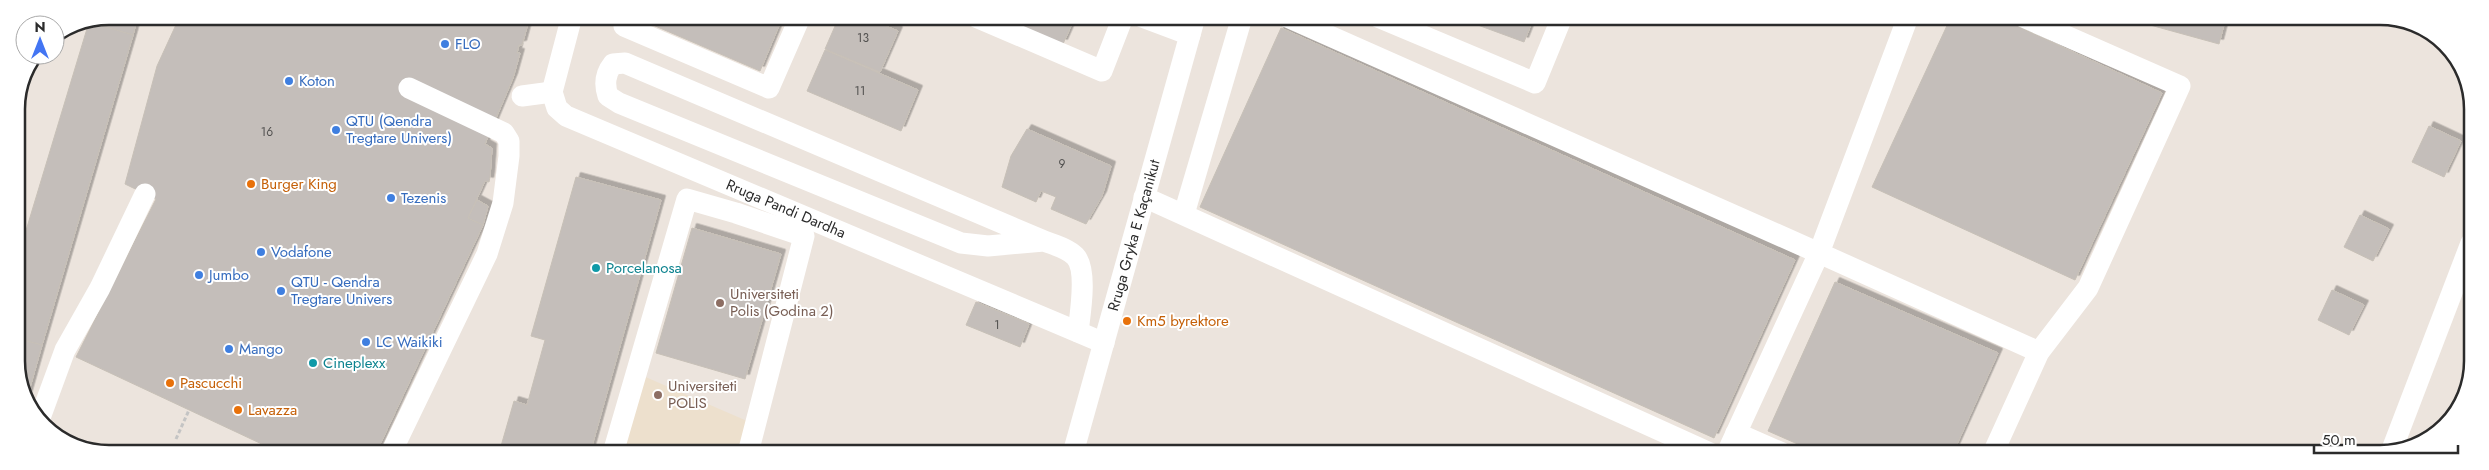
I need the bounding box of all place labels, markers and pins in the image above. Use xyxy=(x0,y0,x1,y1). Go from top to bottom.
place label: FLO xyxy=(455,33,481,55)
marker: FLO xyxy=(439,38,451,50)
place label: Koton xyxy=(299,70,335,92)
marker: Koton xyxy=(283,75,295,87)
place label: QTU (Qendra Tregtare Univers) xyxy=(346,110,452,149)
marker: QTU (Qendra Tregtare Univers) xyxy=(330,124,342,136)
place label: Burger King xyxy=(261,173,337,195)
marker: Burger King xyxy=(245,178,257,190)
place label: Tezenis xyxy=(401,187,446,209)
marker: Tezenis xyxy=(385,192,397,204)
place label: Vodafone xyxy=(271,241,332,263)
marker: Vodafone xyxy=(255,246,267,258)
place label: Porcelanosa xyxy=(606,257,682,279)
marker: Porcelanosa xyxy=(590,262,602,274)
place label: Jumbo xyxy=(207,264,249,286)
marker: Jumbo xyxy=(193,269,205,281)
place label: QTU - Qendra Tregtare Univers xyxy=(291,271,392,310)
place label: Universiteti Polis (Godina 2) xyxy=(730,283,834,322)
marker: QTU - Qendra Tregtare Univers xyxy=(275,285,287,297)
marker: Universiteti Polis (Godina 2) xyxy=(714,297,726,309)
place label: Km5 byrektore xyxy=(1137,310,1229,332)
marker: Km5 byrektore xyxy=(1121,315,1133,327)
place label: LC Waikiki xyxy=(376,331,443,353)
marker: LC Waikiki xyxy=(360,336,372,348)
place label: Mango xyxy=(239,338,283,360)
marker: Mango xyxy=(223,343,235,355)
place label: Cineplexx xyxy=(323,352,386,374)
marker: Cineplexx xyxy=(307,357,319,369)
place label: Pascucchi xyxy=(180,372,242,394)
place label: Universiteti POLIS xyxy=(668,375,737,414)
marker: Pascucchi xyxy=(164,377,176,389)
marker: Universiteti POLIS xyxy=(652,389,664,401)
place label: Lavazza xyxy=(248,399,297,421)
marker: Lavazza xyxy=(232,404,244,416)

